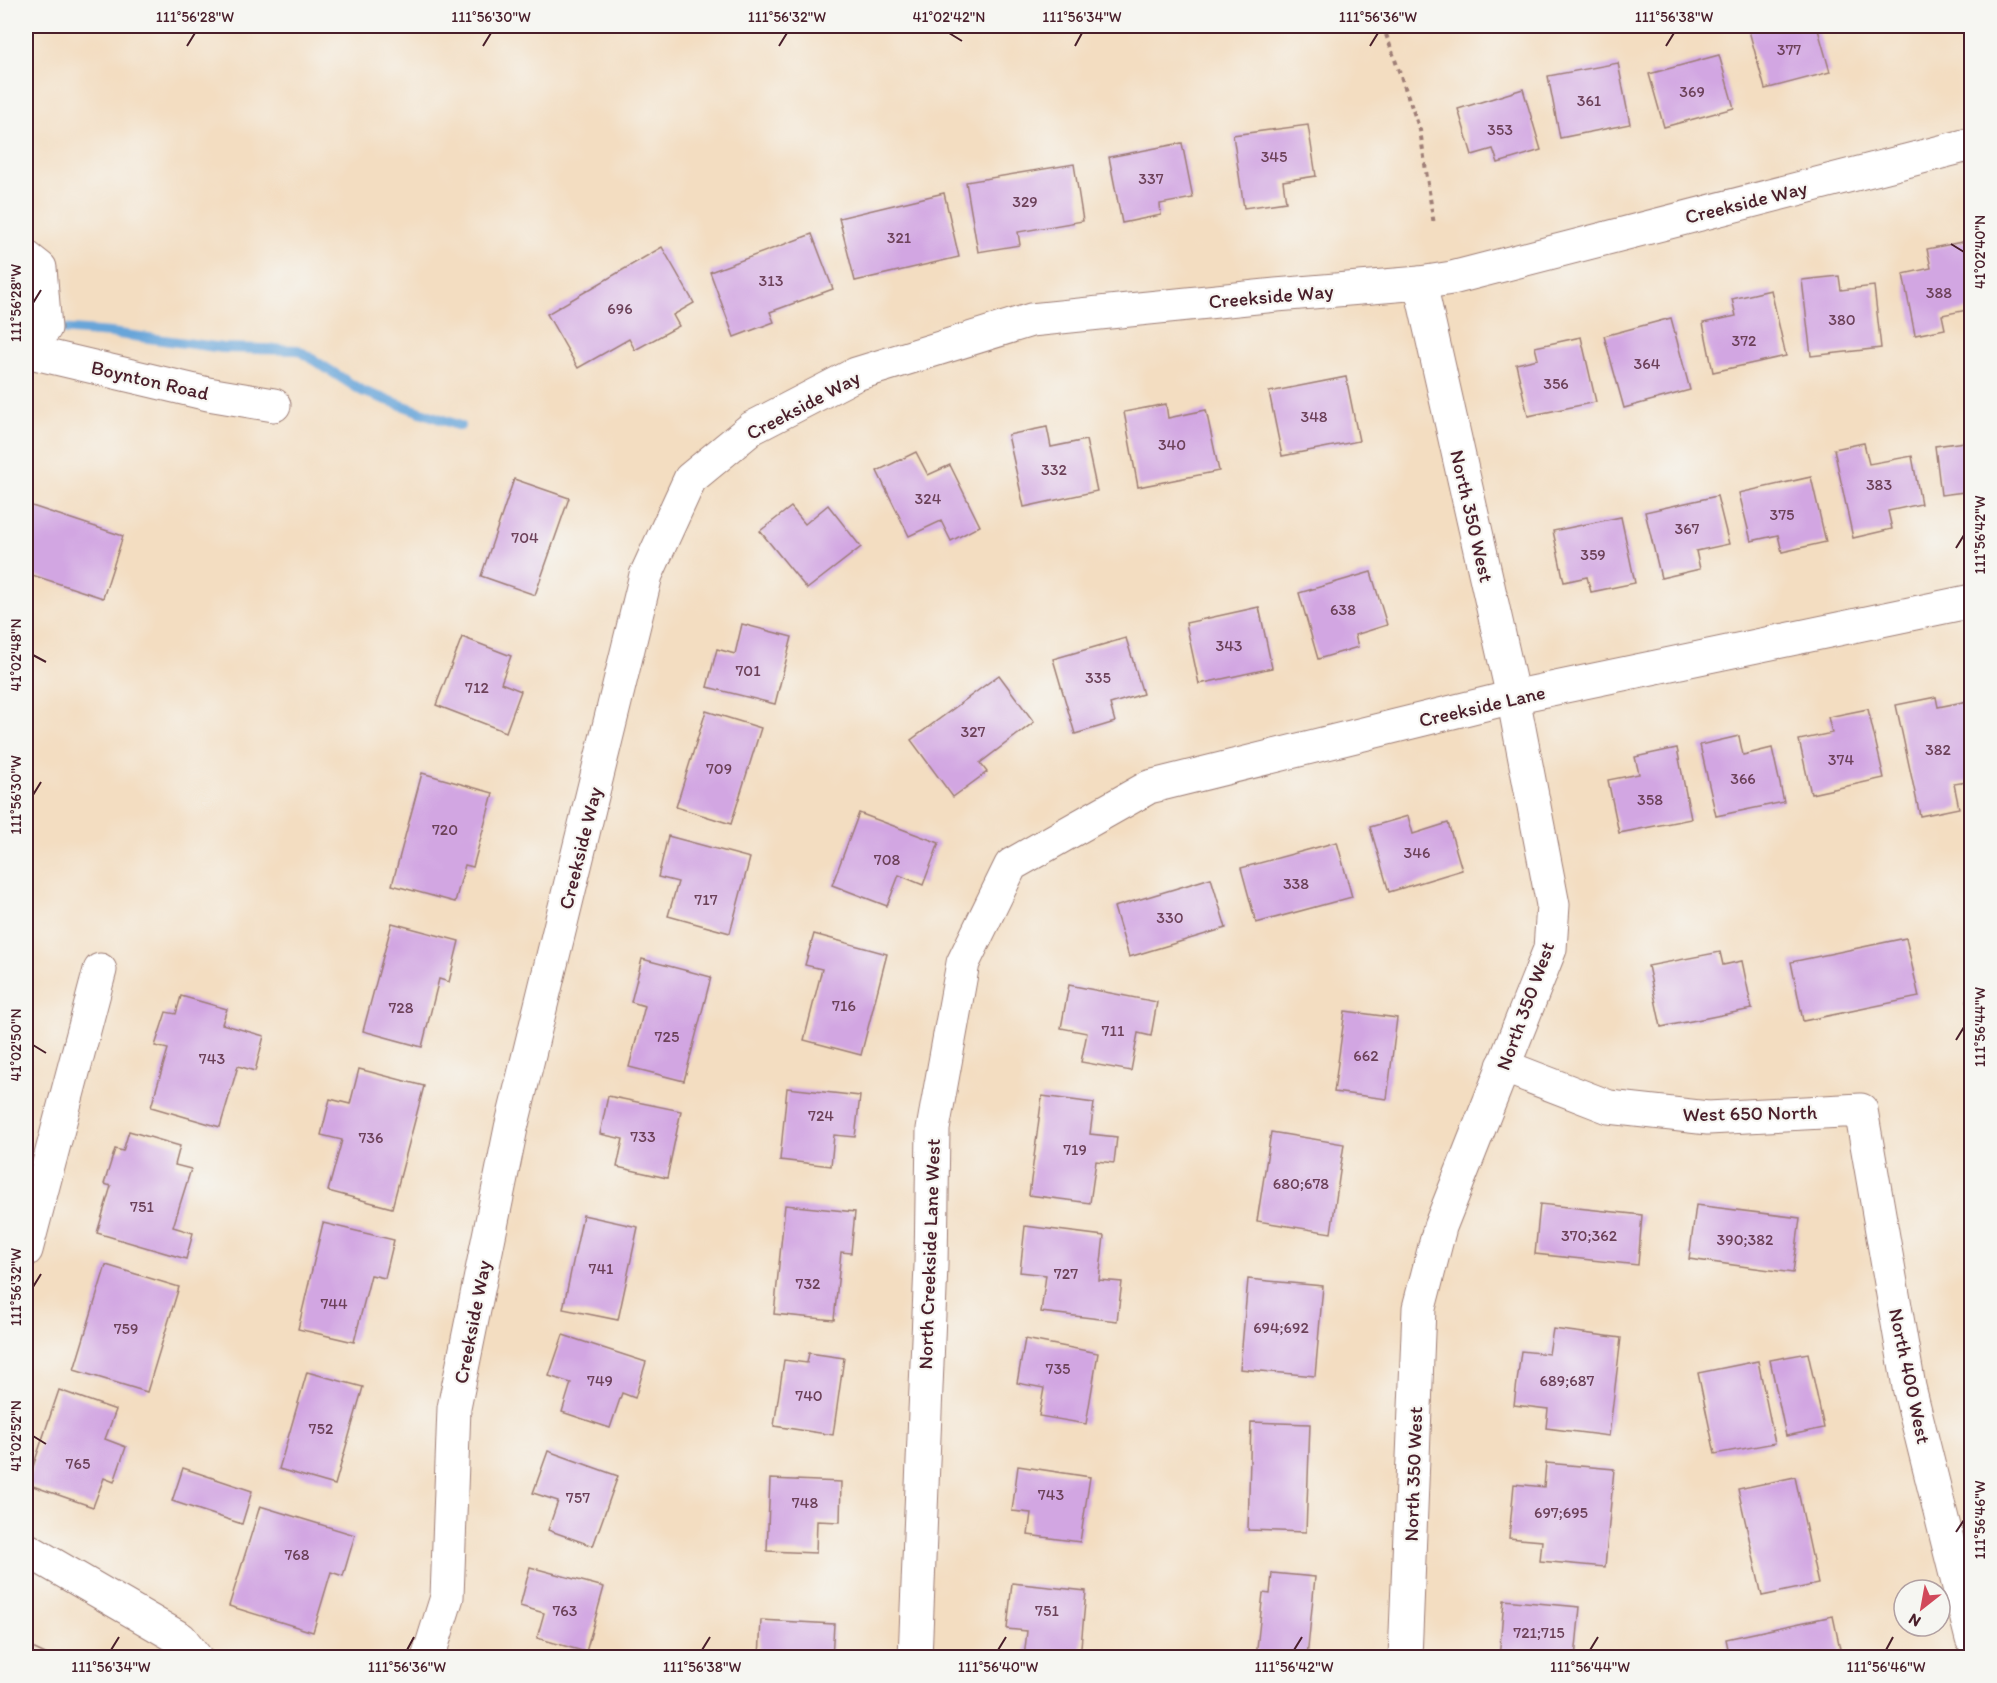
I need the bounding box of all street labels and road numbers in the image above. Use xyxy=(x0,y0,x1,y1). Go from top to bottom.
street label: Creekside Way xyxy=(1682,175,1810,229)
street label: Creekside Way xyxy=(1208,279,1335,313)
street label: Boynton Road xyxy=(89,355,211,405)
street label: Creekside Way xyxy=(742,365,864,445)
street label: North 350 West xyxy=(1445,448,1499,585)
street label: Creekside Lane xyxy=(1416,680,1548,732)
street label: Creekside Way xyxy=(553,784,607,912)
street label: North 350 West xyxy=(1491,938,1560,1073)
street label: West 650 North xyxy=(1683,1100,1818,1126)
street label: North Creekside Lane West xyxy=(913,1138,945,1370)
street label: Creekside Way xyxy=(448,1258,496,1386)
street label: North 400 West xyxy=(1884,1306,1936,1446)
street label: North 350 West xyxy=(1399,1406,1427,1542)

